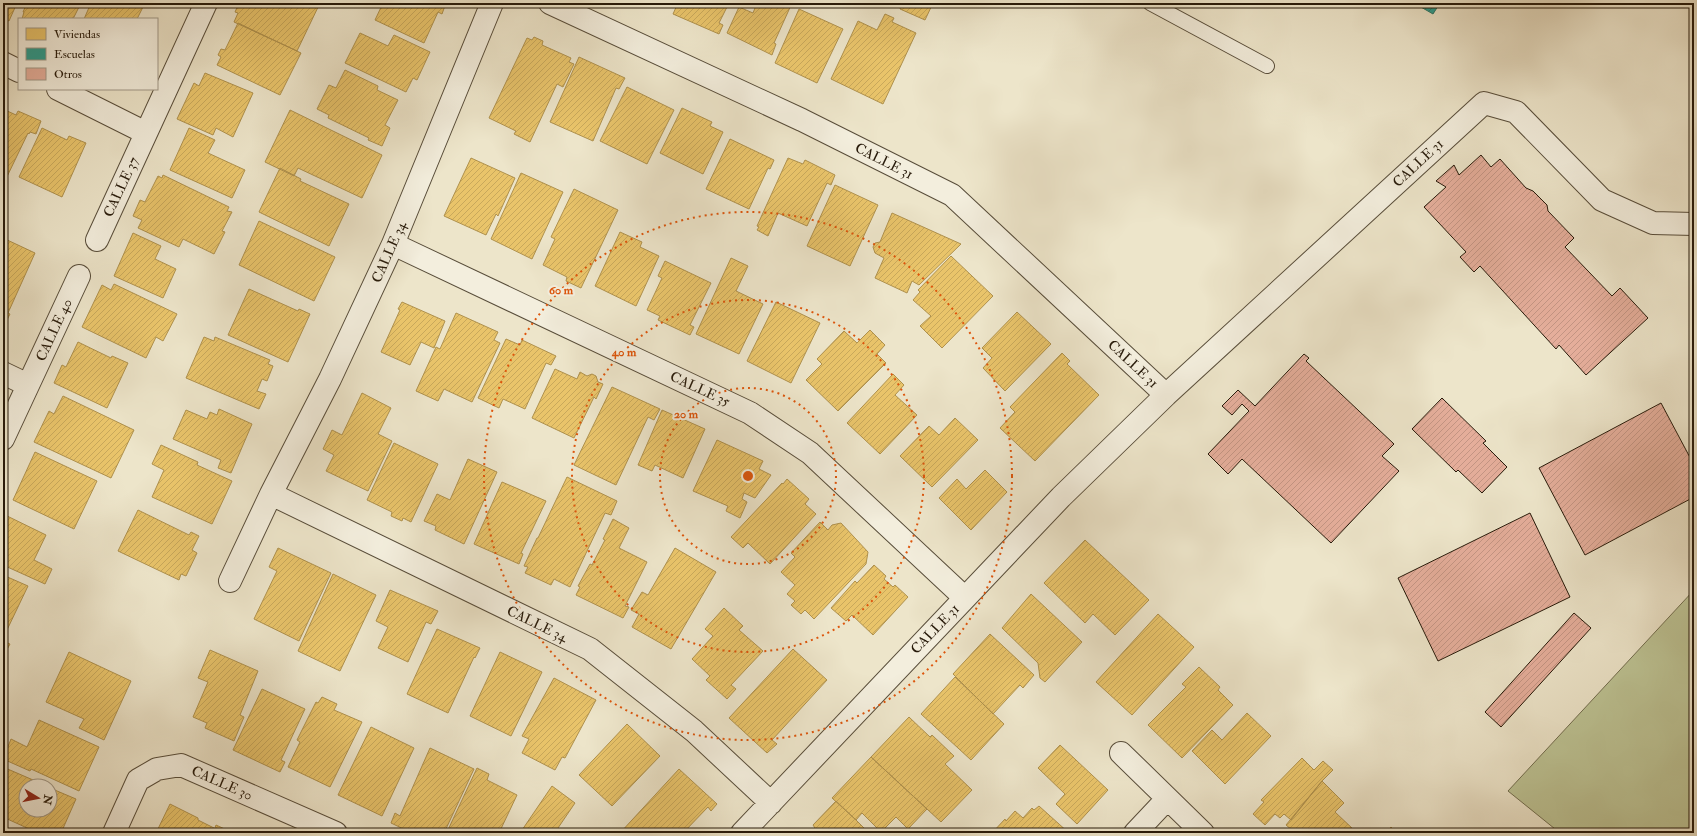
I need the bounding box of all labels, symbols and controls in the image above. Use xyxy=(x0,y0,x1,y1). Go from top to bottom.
legend xyxy=(18,18,158,90)
text: Viviendas xyxy=(54,27,100,42)
text: Escuelas xyxy=(54,47,95,62)
text: Otros xyxy=(54,67,82,82)
street label: CALLE 31 xyxy=(1389,135,1447,191)
street label: CALLE 31 xyxy=(852,139,916,183)
street label: CALLE 37 xyxy=(100,154,143,220)
street label: CALLE 34 xyxy=(368,217,411,285)
text: 60 m xyxy=(549,283,574,298)
street label: CALLE 40 xyxy=(32,296,76,364)
street label: CALLE 31 xyxy=(1104,336,1162,392)
text: 40 m xyxy=(611,345,637,360)
street label: CALLE 35 xyxy=(667,368,733,411)
text: 20 m xyxy=(674,407,699,422)
centre of rings xyxy=(741,469,755,483)
street label: CALLE 31 xyxy=(907,600,963,658)
street label: CALLE 34 xyxy=(504,602,571,647)
street label: CALLE 30 xyxy=(189,762,255,804)
north arrow xyxy=(18,778,58,818)
text: N xyxy=(40,793,55,807)

